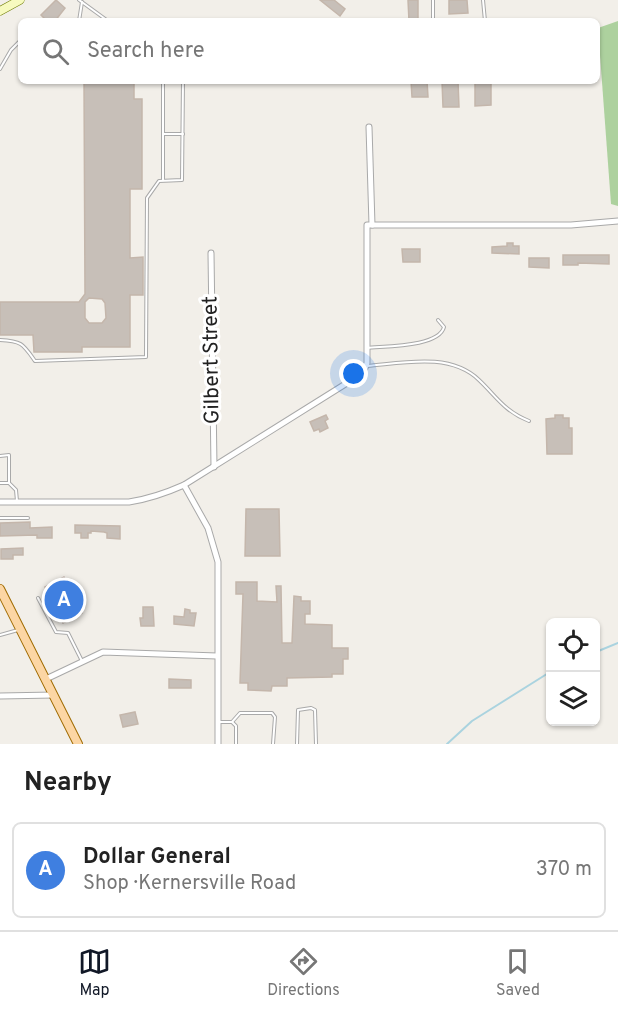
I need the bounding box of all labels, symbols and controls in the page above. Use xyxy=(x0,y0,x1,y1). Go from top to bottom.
search box xyxy=(18,18,600,84)
icon: search xyxy=(39,35,72,68)
text: Search here xyxy=(87,38,205,65)
street label: Gilbert Street xyxy=(197,296,227,424)
your location xyxy=(339,359,368,388)
pin: A xyxy=(44,578,84,622)
map controls xyxy=(546,618,600,726)
button: locate xyxy=(546,618,600,672)
button: layers xyxy=(546,672,600,726)
text: Nearby xyxy=(24,767,112,800)
text: Dollar General xyxy=(83,844,231,871)
text: A xyxy=(38,857,53,883)
text: 370 m xyxy=(536,857,592,883)
text: Shop · Kernersville Road xyxy=(83,871,296,897)
tab: Map xyxy=(78,945,111,1001)
tab: Directions xyxy=(267,945,340,1001)
tab: Saved xyxy=(496,945,540,1001)

